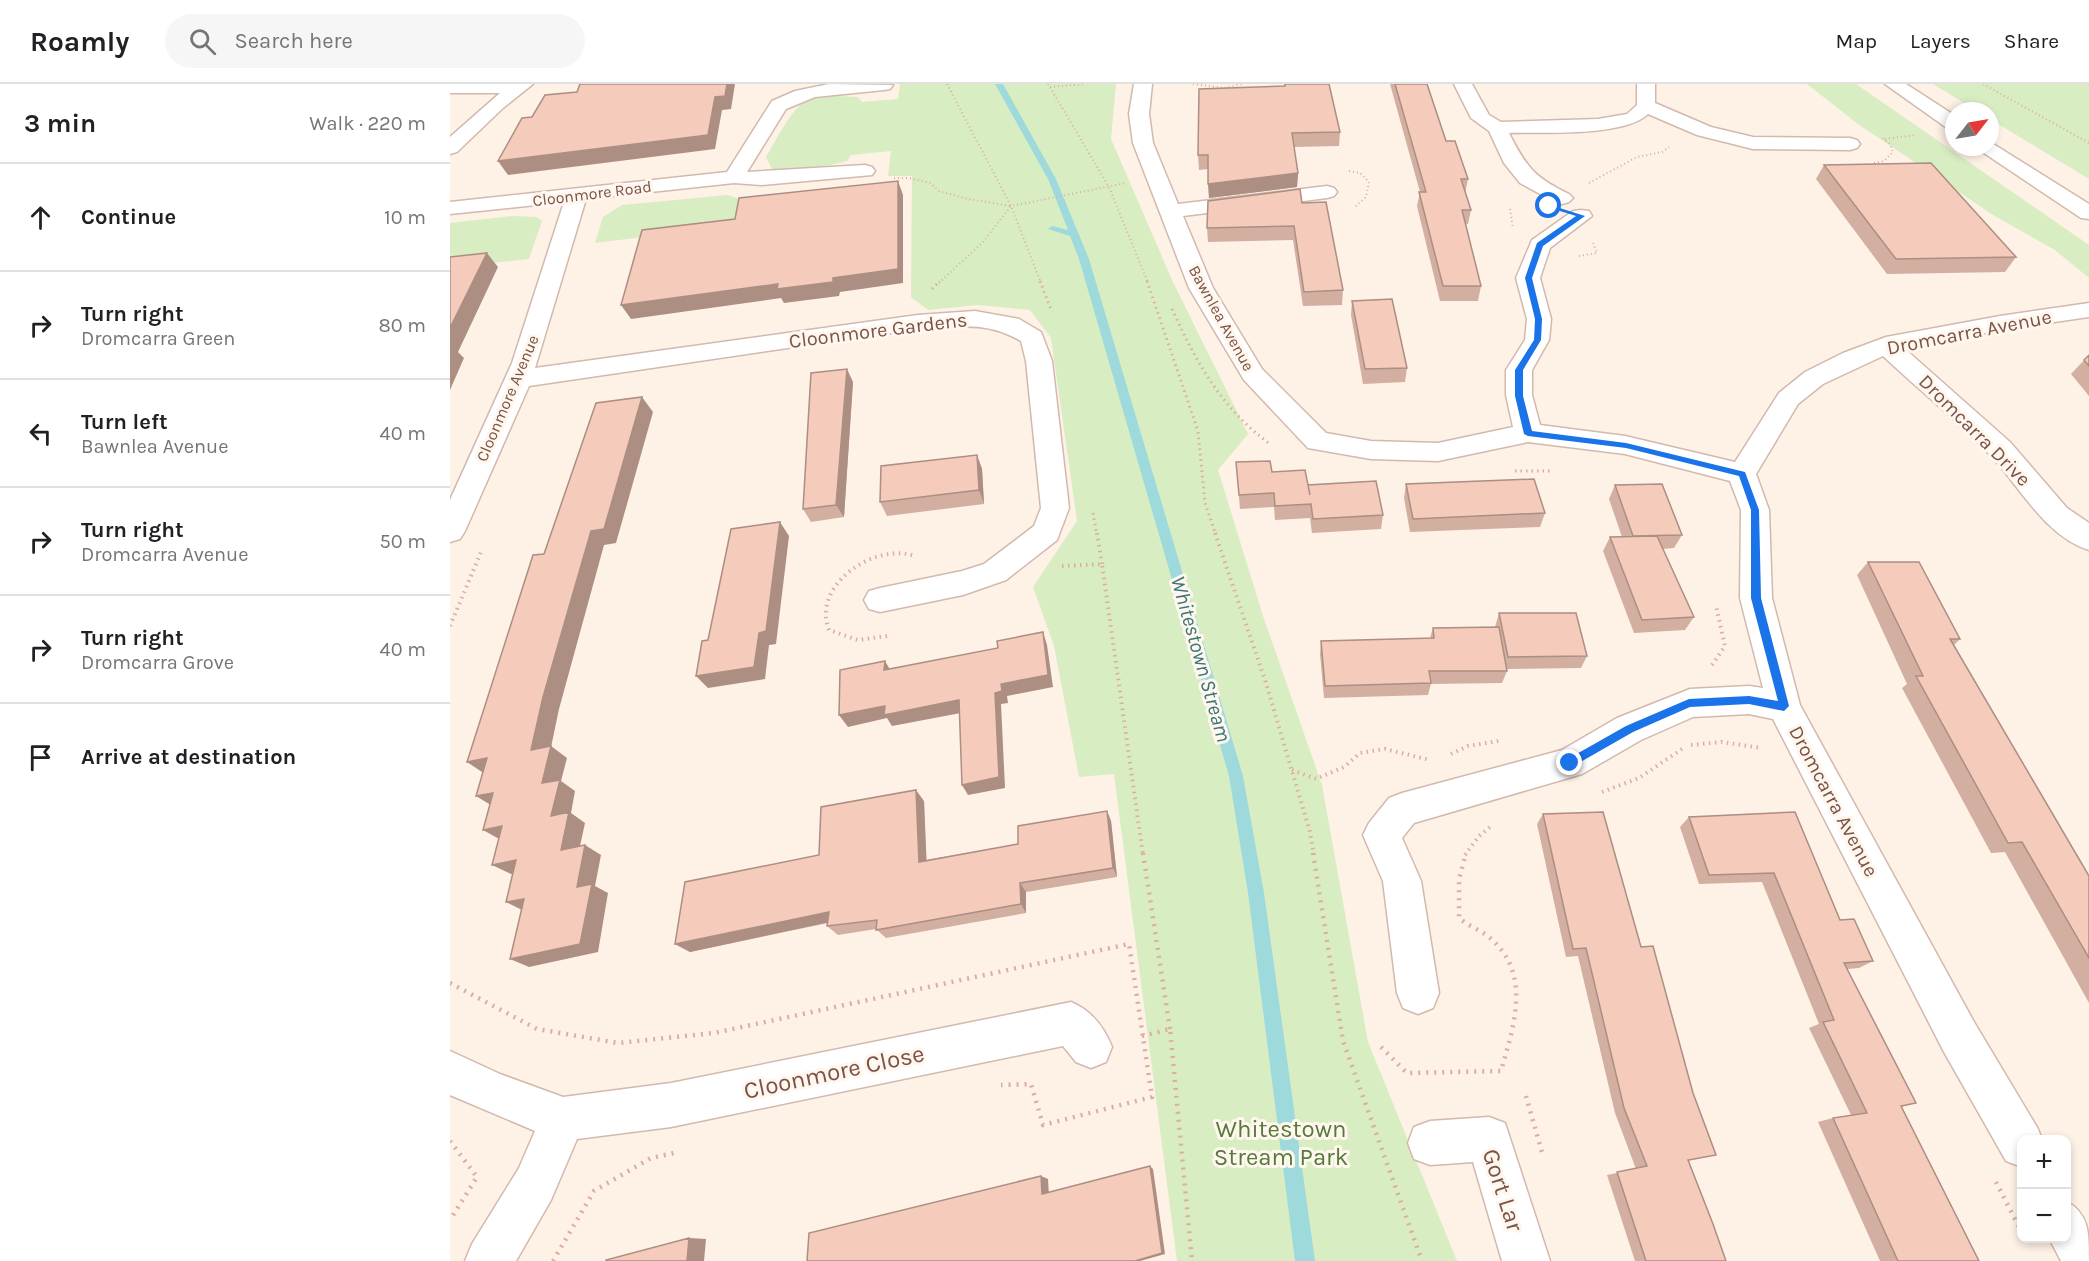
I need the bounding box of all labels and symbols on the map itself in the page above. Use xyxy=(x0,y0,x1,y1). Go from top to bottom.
north arrow xyxy=(1945,102,1999,156)
street label: Cloonmore Road xyxy=(531,177,653,210)
route start xyxy=(1535,192,1561,218)
street label: Bawnlea Avenue xyxy=(1185,262,1258,374)
street label: Dromcarra Avenue xyxy=(1885,305,2053,360)
street label: Cloonmore Gardens xyxy=(788,308,969,353)
street label: Cloonmore Avenue xyxy=(472,332,543,464)
street label: Dromcarra Drive xyxy=(1914,370,2035,491)
water label: Whitestown Stream xyxy=(1166,573,1236,745)
street label: Dromcarra Avenue xyxy=(1784,722,1883,881)
route end xyxy=(1556,749,1582,775)
street label: Cloonmore Close xyxy=(741,1039,927,1105)
park label: Whitestown Stream Park xyxy=(1214,1115,1348,1171)
street label: Gort Lar xyxy=(1477,1145,1530,1235)

